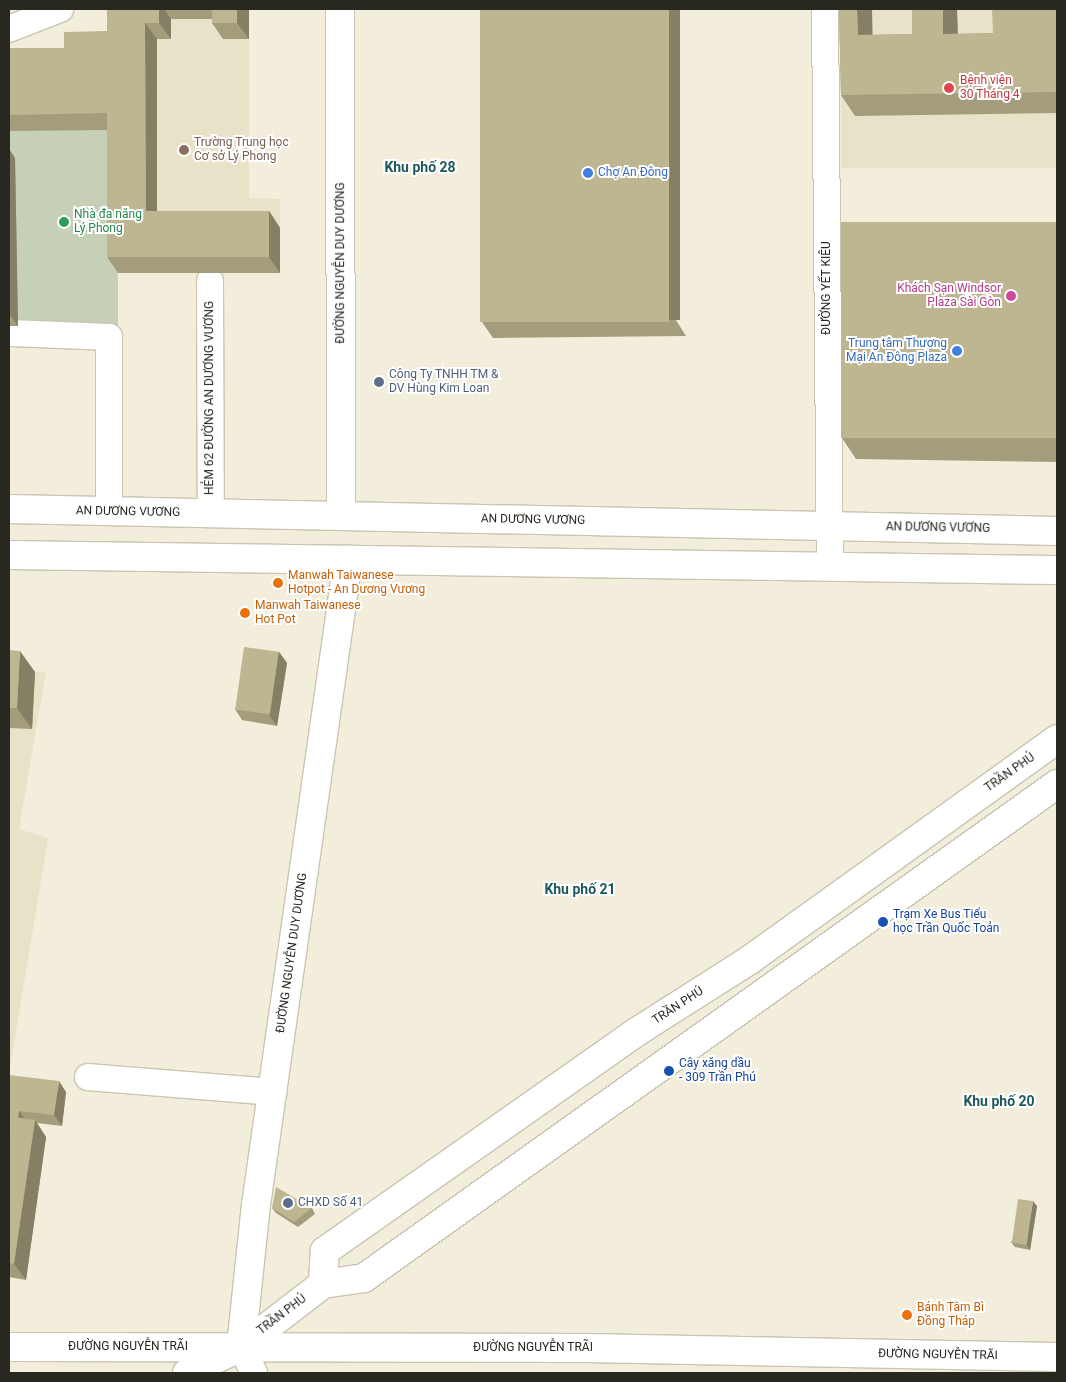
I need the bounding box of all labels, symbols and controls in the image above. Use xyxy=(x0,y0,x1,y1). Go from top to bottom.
place label: Bệnh viện 30 Tháng 4 xyxy=(960,74,1020,102)
marker: Bệnh viện 30 Tháng 4 xyxy=(942,81,956,95)
place label: Trường Trung học Cơ sở Lý Phong xyxy=(194,136,289,164)
marker: Trường Trung học Cơ sở Lý Phong xyxy=(178,144,190,156)
district label: Khu phố 28 xyxy=(384,159,456,175)
place label: Chợ An Đông xyxy=(598,166,668,180)
marker: Chợ An Đông xyxy=(582,167,594,179)
street label: ĐƯỜNG NGUYỄN DUY DƯƠNG xyxy=(334,182,348,344)
place label: Nhà đa năng Lý Phong xyxy=(74,208,142,236)
marker: Nhà đa năng Lý Phong xyxy=(58,216,70,228)
street label: ĐƯỜNG YẾT KIÊU xyxy=(820,241,834,335)
place label: Khách Sạn Windsor Plaza Sài Gòn xyxy=(897,282,1001,310)
marker: Khách Sạn Windsor Plaza Sài Gòn xyxy=(1005,290,1017,302)
street label: HẺM 62 ĐƯỜNG AN DƯƠNG VƯƠNG xyxy=(203,301,217,495)
place label: Trung tâm Thương Mại An Đông Plaza xyxy=(846,337,947,365)
marker: Trung tâm Thương Mại An Đông Plaza xyxy=(951,345,963,357)
place label: Công Ty TNHH TM & DV Hùng Kim Loan xyxy=(389,368,499,396)
marker: Công Ty TNHH TM & DV Hùng Kim Loan xyxy=(373,376,385,388)
street label: AN DƯƠNG VƯƠNG xyxy=(76,504,180,520)
street label: AN DƯƠNG VƯƠNG xyxy=(481,512,585,528)
street label: AN DƯƠNG VƯƠNG xyxy=(886,520,990,536)
place label: Manwah Taiwanese Hotpot - An Dương Vương xyxy=(288,569,425,597)
marker: Manwah Taiwanese Hotpot - An Dương Vương xyxy=(272,577,284,589)
place label: Manwah Taiwanese Hot Pot xyxy=(255,599,361,627)
marker: Manwah Taiwanese Hot Pot xyxy=(239,607,251,619)
street label: TRẦN PHÚ xyxy=(982,751,1038,795)
street label: ĐƯỜNG NGUYỄN DUY DƯƠNG xyxy=(274,872,310,1034)
district label: Khu phố 21 xyxy=(544,881,616,897)
place label: Trạm Xe Bus Tiểu học Trần Quốc Toản xyxy=(893,908,1000,936)
marker: Trạm Xe Bus Tiểu học Trần Quốc Toản xyxy=(877,916,889,928)
street label: TRẦN PHÚ xyxy=(650,984,706,1028)
place label: Cây xăng dầu - 309 Trần Phú xyxy=(679,1057,756,1085)
marker: Cây xăng dầu - 309 Trần Phú xyxy=(663,1065,675,1077)
district label: Khu phố 20 xyxy=(963,1093,1035,1109)
place label: CHXD Số 41 xyxy=(298,1196,363,1210)
marker: CHXD Số 41 xyxy=(282,1197,294,1209)
street label: TRẦN PHÚ xyxy=(255,1292,309,1338)
place label: Bánh Tằm Bì Đồng Tháp xyxy=(917,1301,984,1329)
marker: Bánh Tằm Bì Đồng Tháp xyxy=(901,1309,913,1321)
street label: ĐƯỜNG NGUYỄN TRÃI xyxy=(68,1340,188,1354)
street label: ĐƯỜNG NGUYỄN TRÃI xyxy=(473,1341,593,1355)
street label: ĐƯỜNG NGUYỄN TRÃI xyxy=(878,1347,998,1363)

